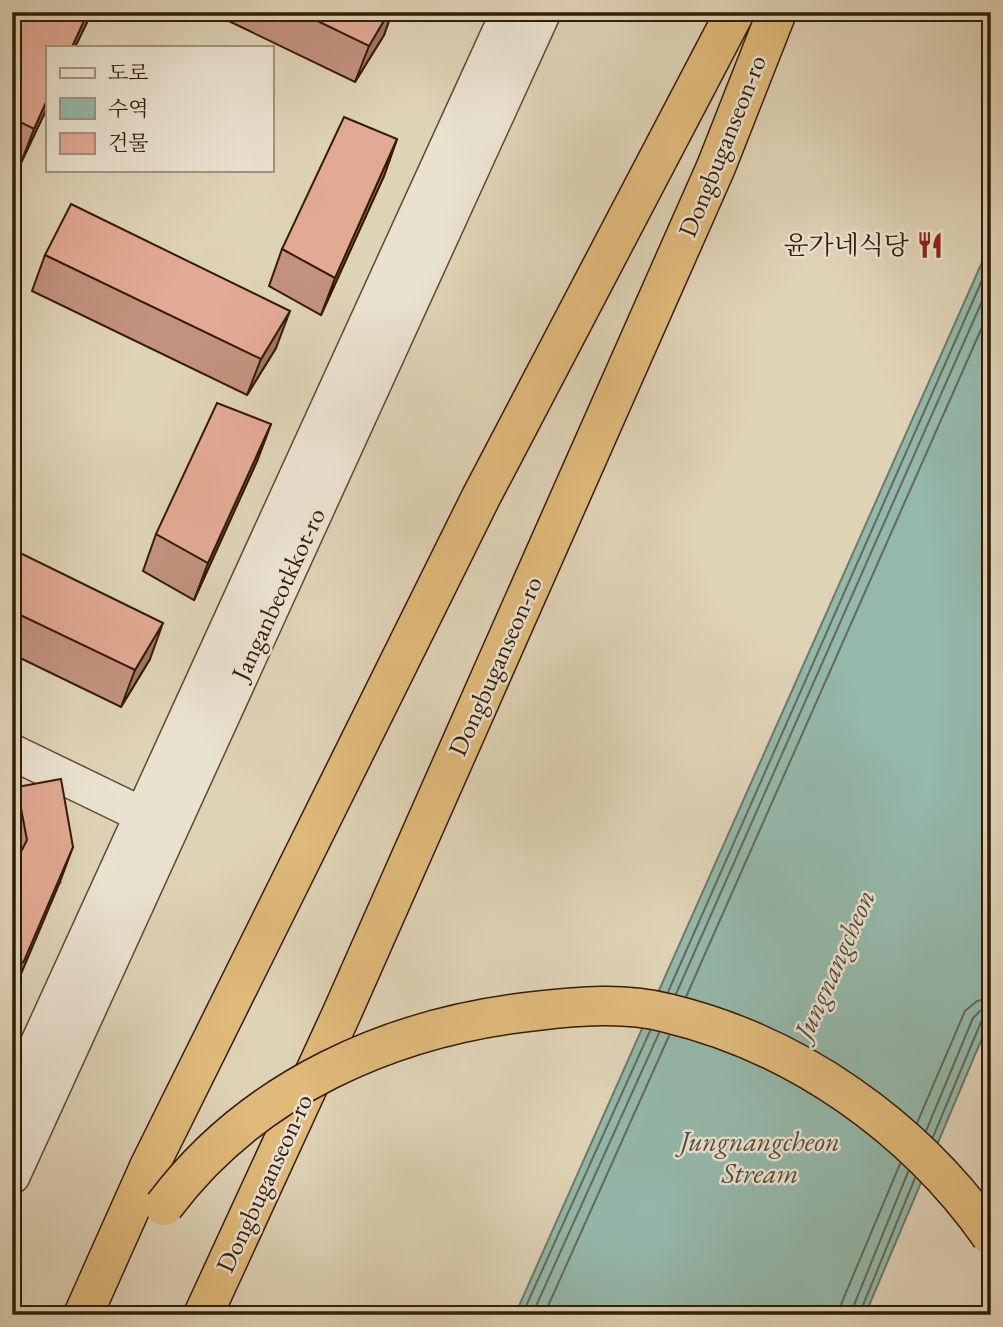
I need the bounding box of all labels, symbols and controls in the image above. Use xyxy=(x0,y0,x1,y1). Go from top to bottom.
legend xyxy=(46,46,273,172)
street label: Dongbuganseon-ro xyxy=(670,50,774,242)
text: 도로 xyxy=(108,59,149,86)
text: 수역 xyxy=(108,95,149,122)
text: 건물 xyxy=(108,129,149,156)
place label: 윤가네식당 xyxy=(783,228,909,262)
restaurant icon: 윤가네식당 xyxy=(915,230,945,260)
street label: Janganbeotkkot-ro xyxy=(222,502,333,688)
street label: Dongbuganseon-ro xyxy=(440,571,550,761)
water label: Jungnangcheon xyxy=(783,884,883,1050)
street label: Dongbuganseon-ro xyxy=(208,1088,320,1278)
water label: Jungnangcheon Stream xyxy=(674,1123,840,1191)

